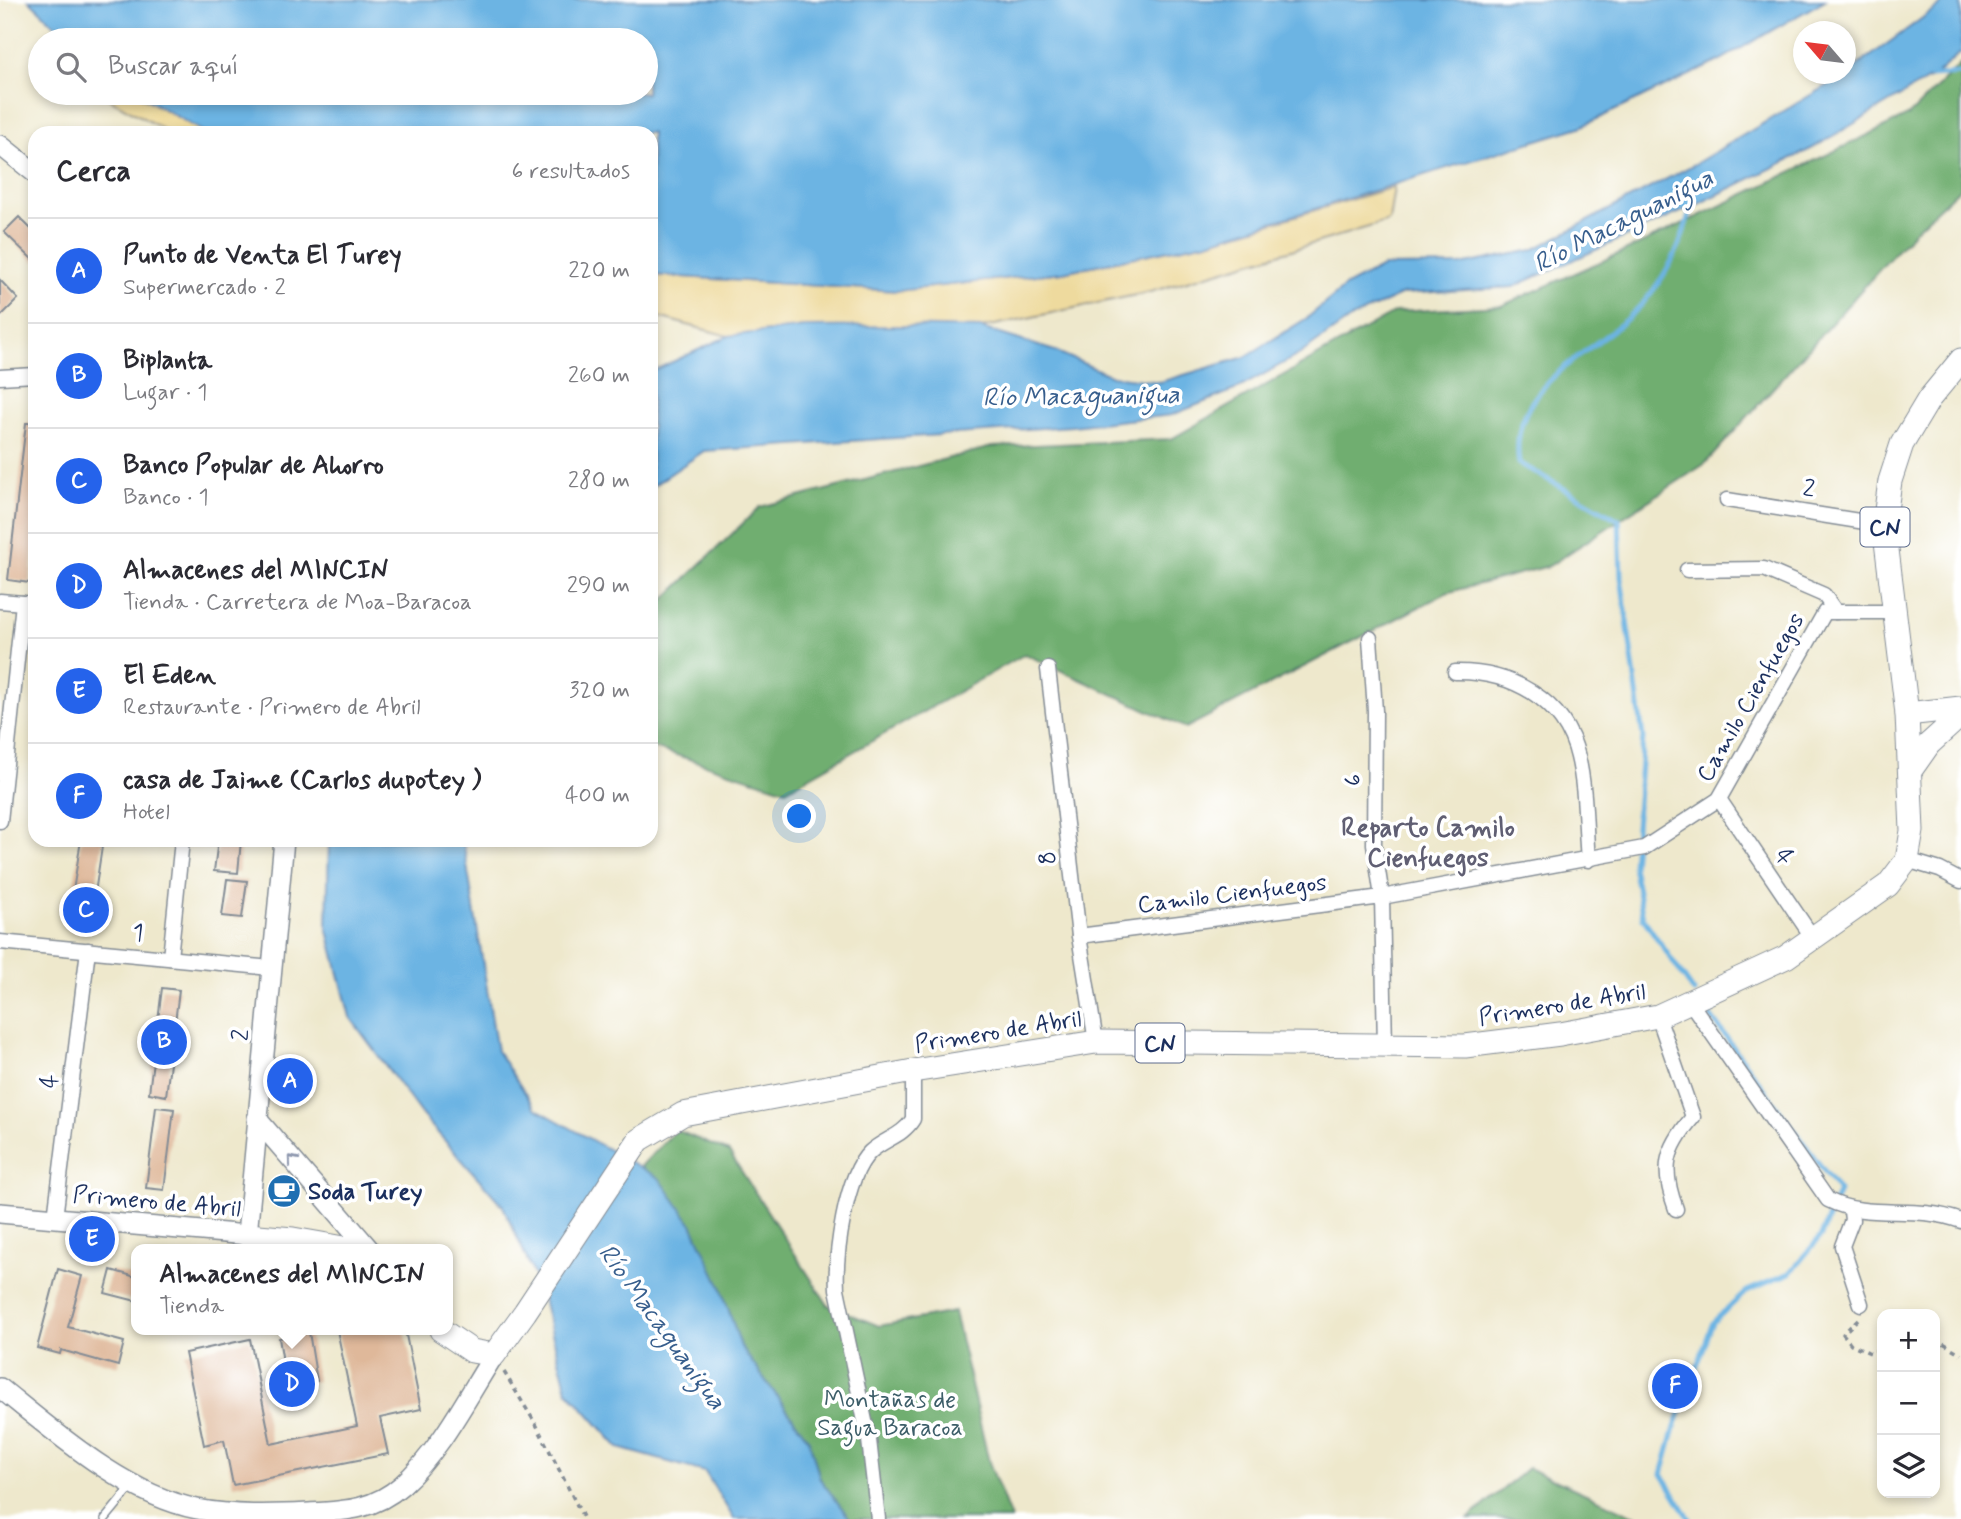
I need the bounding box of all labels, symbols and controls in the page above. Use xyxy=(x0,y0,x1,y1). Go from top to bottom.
north arrow xyxy=(1793,21,1856,84)
search box xyxy=(28,28,658,105)
icon: search xyxy=(52,48,90,86)
text: Buscar aquí xyxy=(108,50,239,84)
text: Cerca xyxy=(56,152,131,191)
text: 6 resultados xyxy=(512,157,630,187)
water label: Río Macaguanigua xyxy=(1528,162,1721,284)
text: Punto de Venta El Turey xyxy=(123,239,402,273)
text: A xyxy=(71,256,87,286)
text: 220 m xyxy=(568,256,630,286)
text: Supermercado · 2 xyxy=(123,273,286,303)
text: Biplanta xyxy=(123,344,212,378)
text: B xyxy=(72,361,86,391)
text: 260 m xyxy=(568,361,630,391)
text: Lugar · 1 xyxy=(123,378,208,408)
water label: Río Macaguanigua xyxy=(982,378,1180,419)
text: Banco Popular de Ahorro xyxy=(123,449,384,483)
text: C xyxy=(71,466,87,496)
text: 280 m xyxy=(568,466,630,496)
street label: 2 xyxy=(1801,473,1817,506)
text: Banco · 1 xyxy=(123,483,209,513)
road number: CN xyxy=(1860,508,1910,547)
text: Almacenes del MINCIN xyxy=(123,554,389,588)
text: D xyxy=(71,571,87,601)
text: 290 m xyxy=(567,571,630,601)
text: Tienda · Carretera de Moa-Baracoa xyxy=(123,588,472,618)
street label: Camilo Cienfuegos xyxy=(1690,607,1812,788)
text: El Eden xyxy=(123,659,216,693)
text: E xyxy=(72,676,86,706)
text: 320 m xyxy=(569,676,630,706)
text: Restaurante · Primero de Abril xyxy=(123,693,421,723)
text: casa de Jaime (Carlos dupotey ) xyxy=(123,764,481,798)
street label: 6 xyxy=(1338,774,1369,786)
text: F xyxy=(73,781,85,811)
text: 400 m xyxy=(565,781,630,811)
text: Hotel xyxy=(123,798,170,828)
your location xyxy=(782,799,816,833)
district label: Reparto Camilo Cienfuegos xyxy=(1341,812,1515,877)
street label: 4 xyxy=(1767,842,1801,871)
street label: 8 xyxy=(1032,849,1065,866)
street label: Camilo Cienfuegos xyxy=(1136,867,1329,921)
pin: C xyxy=(63,884,109,936)
street label: 1 xyxy=(131,918,145,949)
street label: Primero de Abril xyxy=(1476,977,1648,1034)
street label: Primero de Abril xyxy=(912,1004,1084,1061)
pin: B xyxy=(141,1016,187,1068)
road number: CN xyxy=(1136,1024,1184,1062)
street label: 2 xyxy=(226,1028,257,1042)
pin: A xyxy=(267,1055,313,1107)
street label: 4 xyxy=(34,1072,67,1090)
one-way arrow xyxy=(288,1156,300,1169)
cafe icon: Soda Turey xyxy=(265,1172,303,1210)
place label: Soda Turey xyxy=(308,1177,423,1208)
street label: Primero de Abril xyxy=(71,1180,242,1225)
pin: E xyxy=(69,1213,115,1265)
water label: Río Macaguanigua xyxy=(587,1238,733,1419)
popup xyxy=(131,1244,453,1335)
text: Almacenes del MINCIN xyxy=(159,1258,425,1292)
text: Tienda xyxy=(159,1292,224,1322)
map controls xyxy=(1877,1309,1940,1498)
button: + xyxy=(1877,1309,1940,1372)
pin: D xyxy=(269,1358,315,1410)
pin: F xyxy=(1652,1360,1698,1412)
button: − xyxy=(1877,1372,1940,1435)
park label: Montañas de Sagua Baracoa xyxy=(817,1385,963,1447)
button: layers xyxy=(1877,1435,1940,1498)

